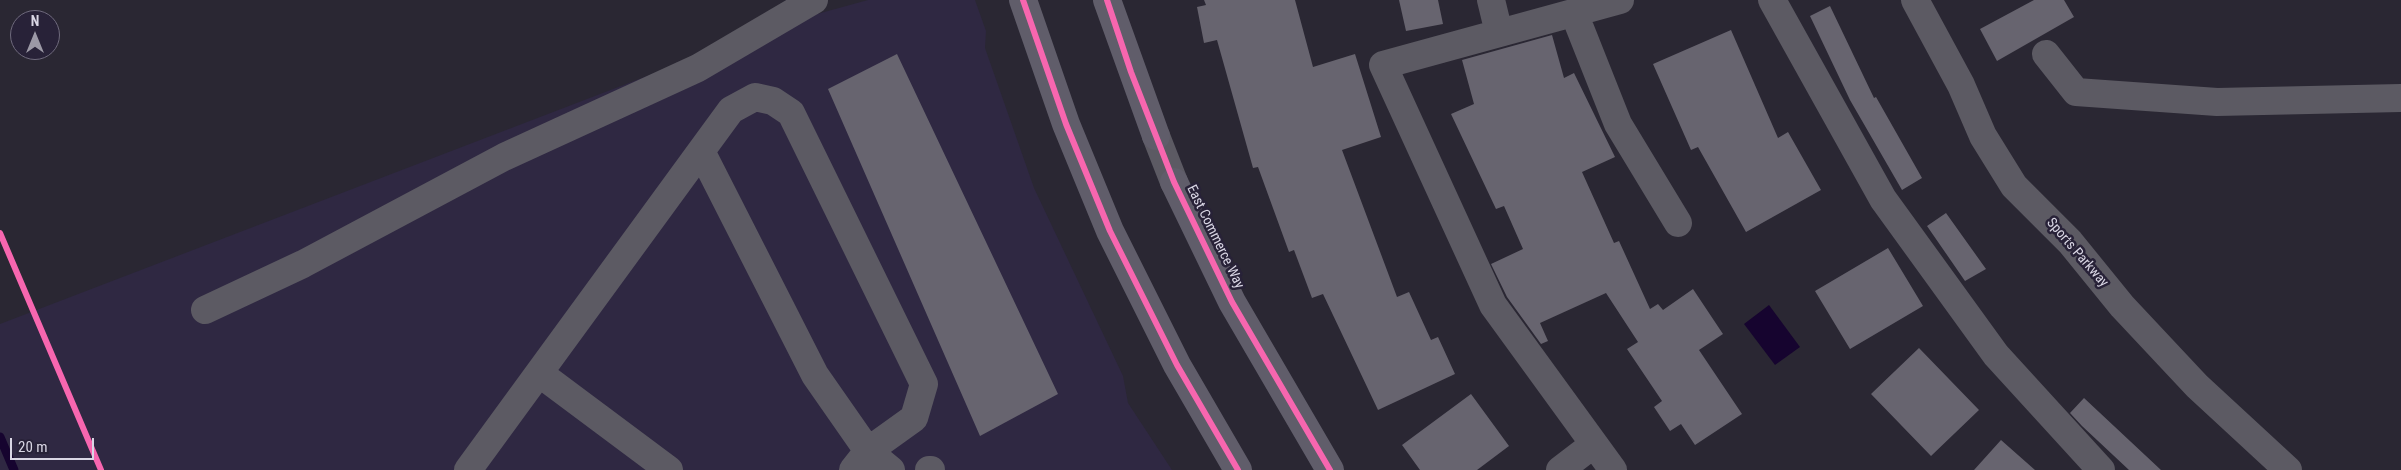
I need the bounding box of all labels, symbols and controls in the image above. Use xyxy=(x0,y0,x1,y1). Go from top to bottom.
north arrow xyxy=(10,10,60,60)
text: N xyxy=(31,13,39,29)
street label: East Commerce Way xyxy=(1183,182,1247,292)
street label: Sports Parkway xyxy=(2042,215,2112,291)
scale bar xyxy=(12,428,96,460)
text: 20 m xyxy=(18,438,48,456)

